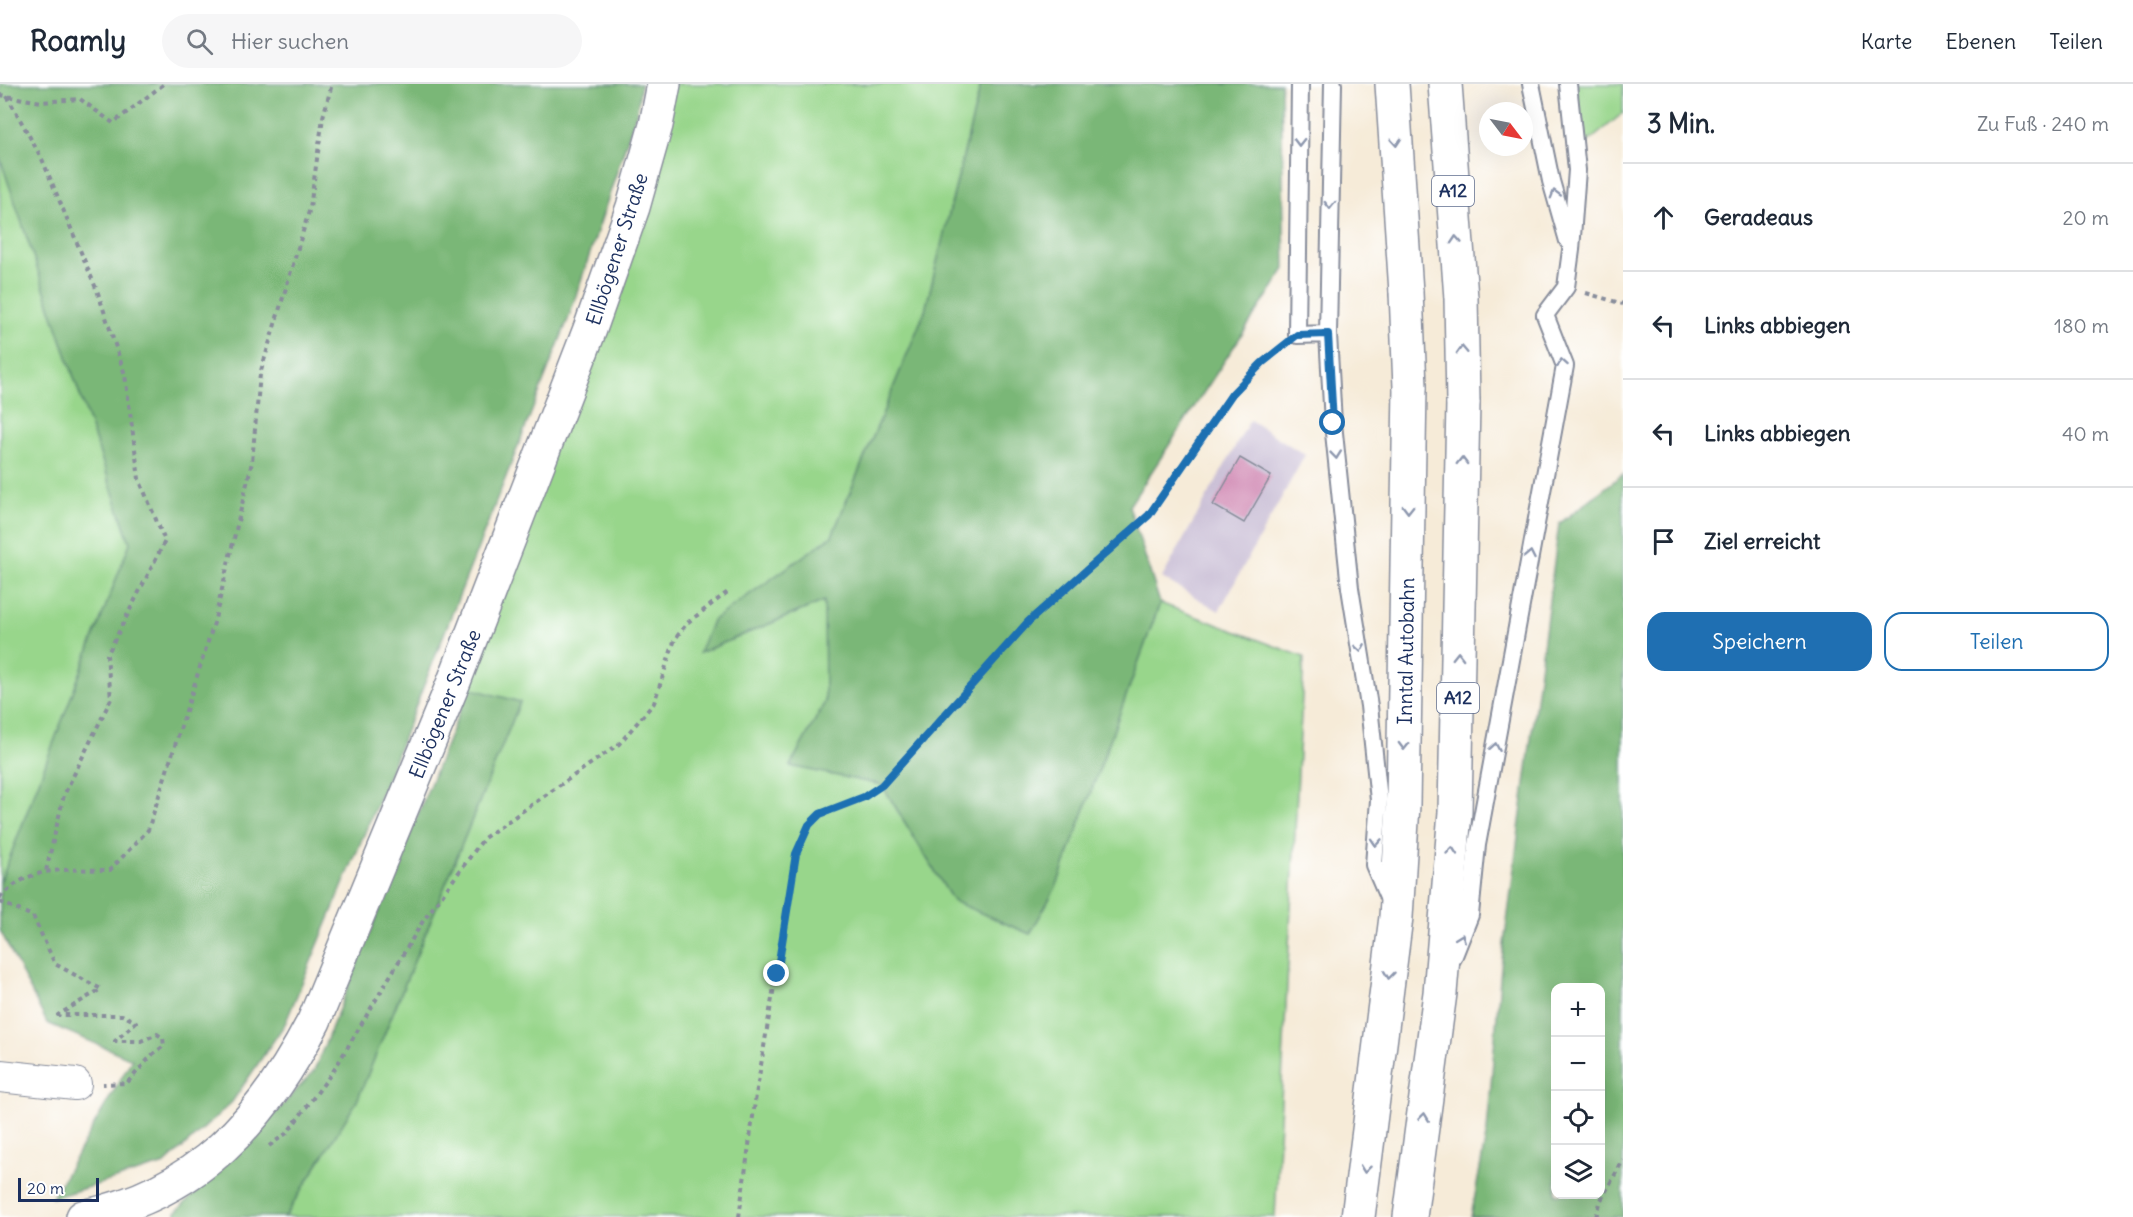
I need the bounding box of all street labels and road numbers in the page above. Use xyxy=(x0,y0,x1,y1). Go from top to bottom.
street label: Ellbögener Straße xyxy=(580,169,653,328)
road number: A12 xyxy=(1432,176,1474,206)
street label: Inntal Autobahn xyxy=(1392,577,1419,725)
street label: Ellbögener Straße xyxy=(403,626,486,782)
road number: A12 xyxy=(1437,683,1479,713)

